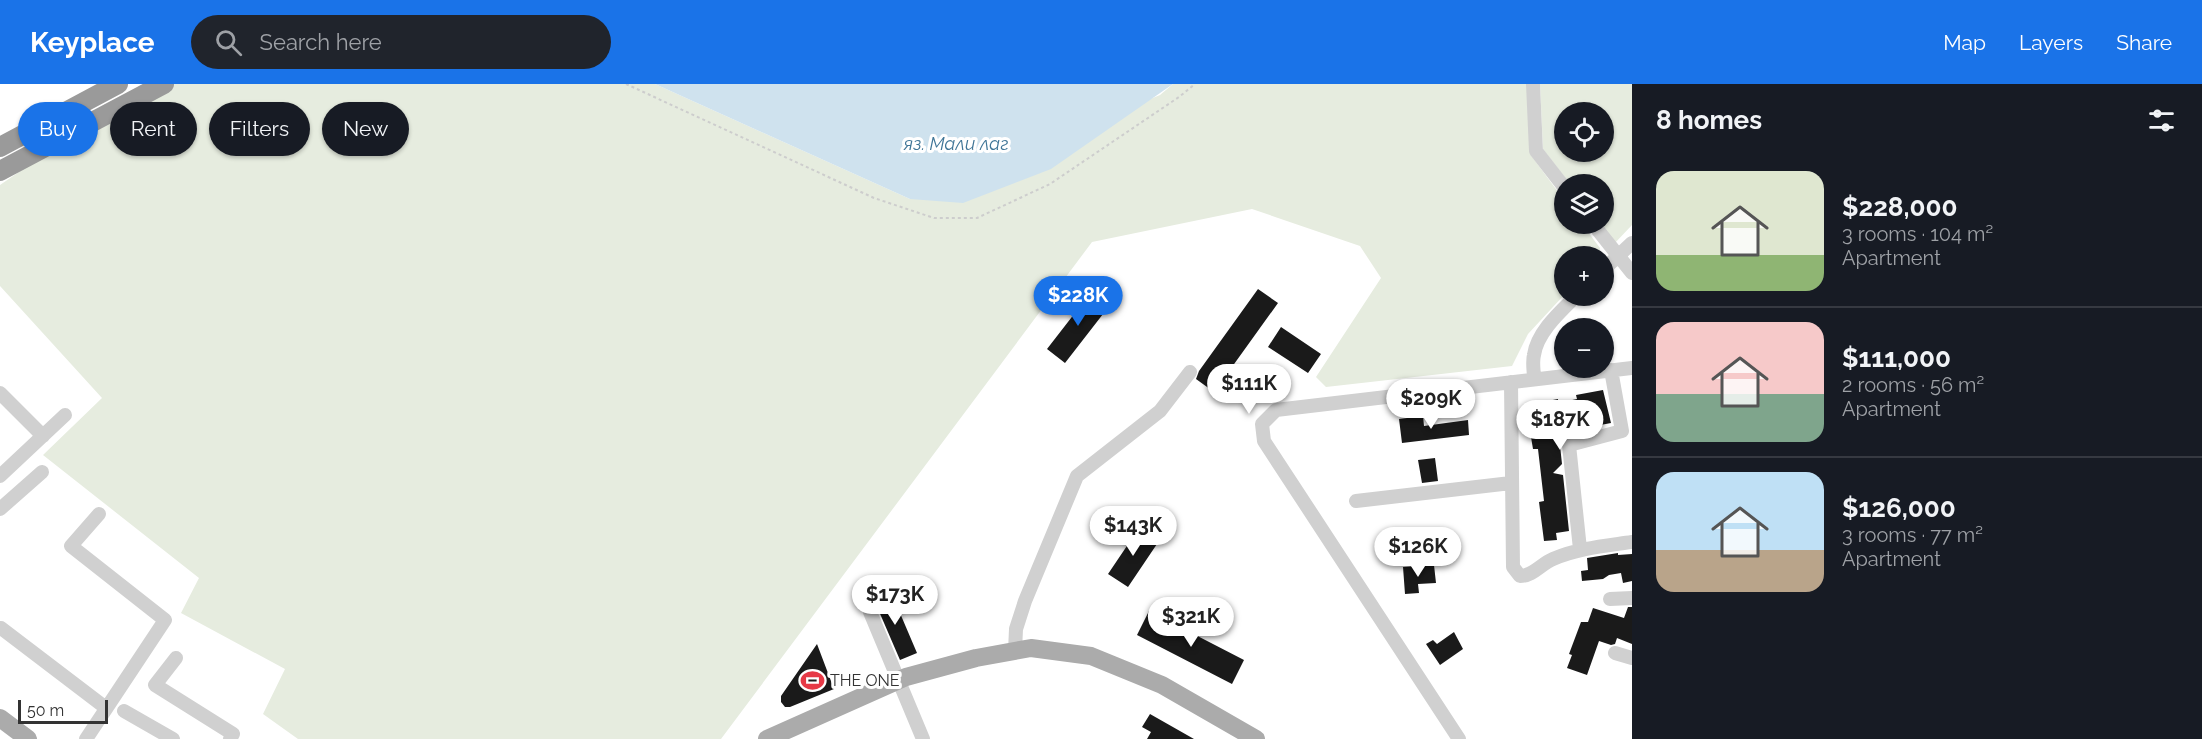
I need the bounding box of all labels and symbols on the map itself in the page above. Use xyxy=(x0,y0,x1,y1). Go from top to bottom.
water label: яз. Мали лаг xyxy=(903,133,1009,154)
pin: $228K xyxy=(1036,276,1120,327)
pin: $111K xyxy=(1207,364,1291,415)
pin: $209K xyxy=(1389,379,1473,430)
pin: $187K xyxy=(1518,400,1602,451)
pin: $143K xyxy=(1091,506,1175,557)
pin: $126K xyxy=(1376,527,1460,578)
pin: $173K xyxy=(853,575,937,626)
pin: $321K xyxy=(1149,597,1233,648)
sports icon: THE ONE xyxy=(799,667,825,693)
place label: THE ONE xyxy=(830,671,900,690)
scale bar xyxy=(18,697,108,724)

